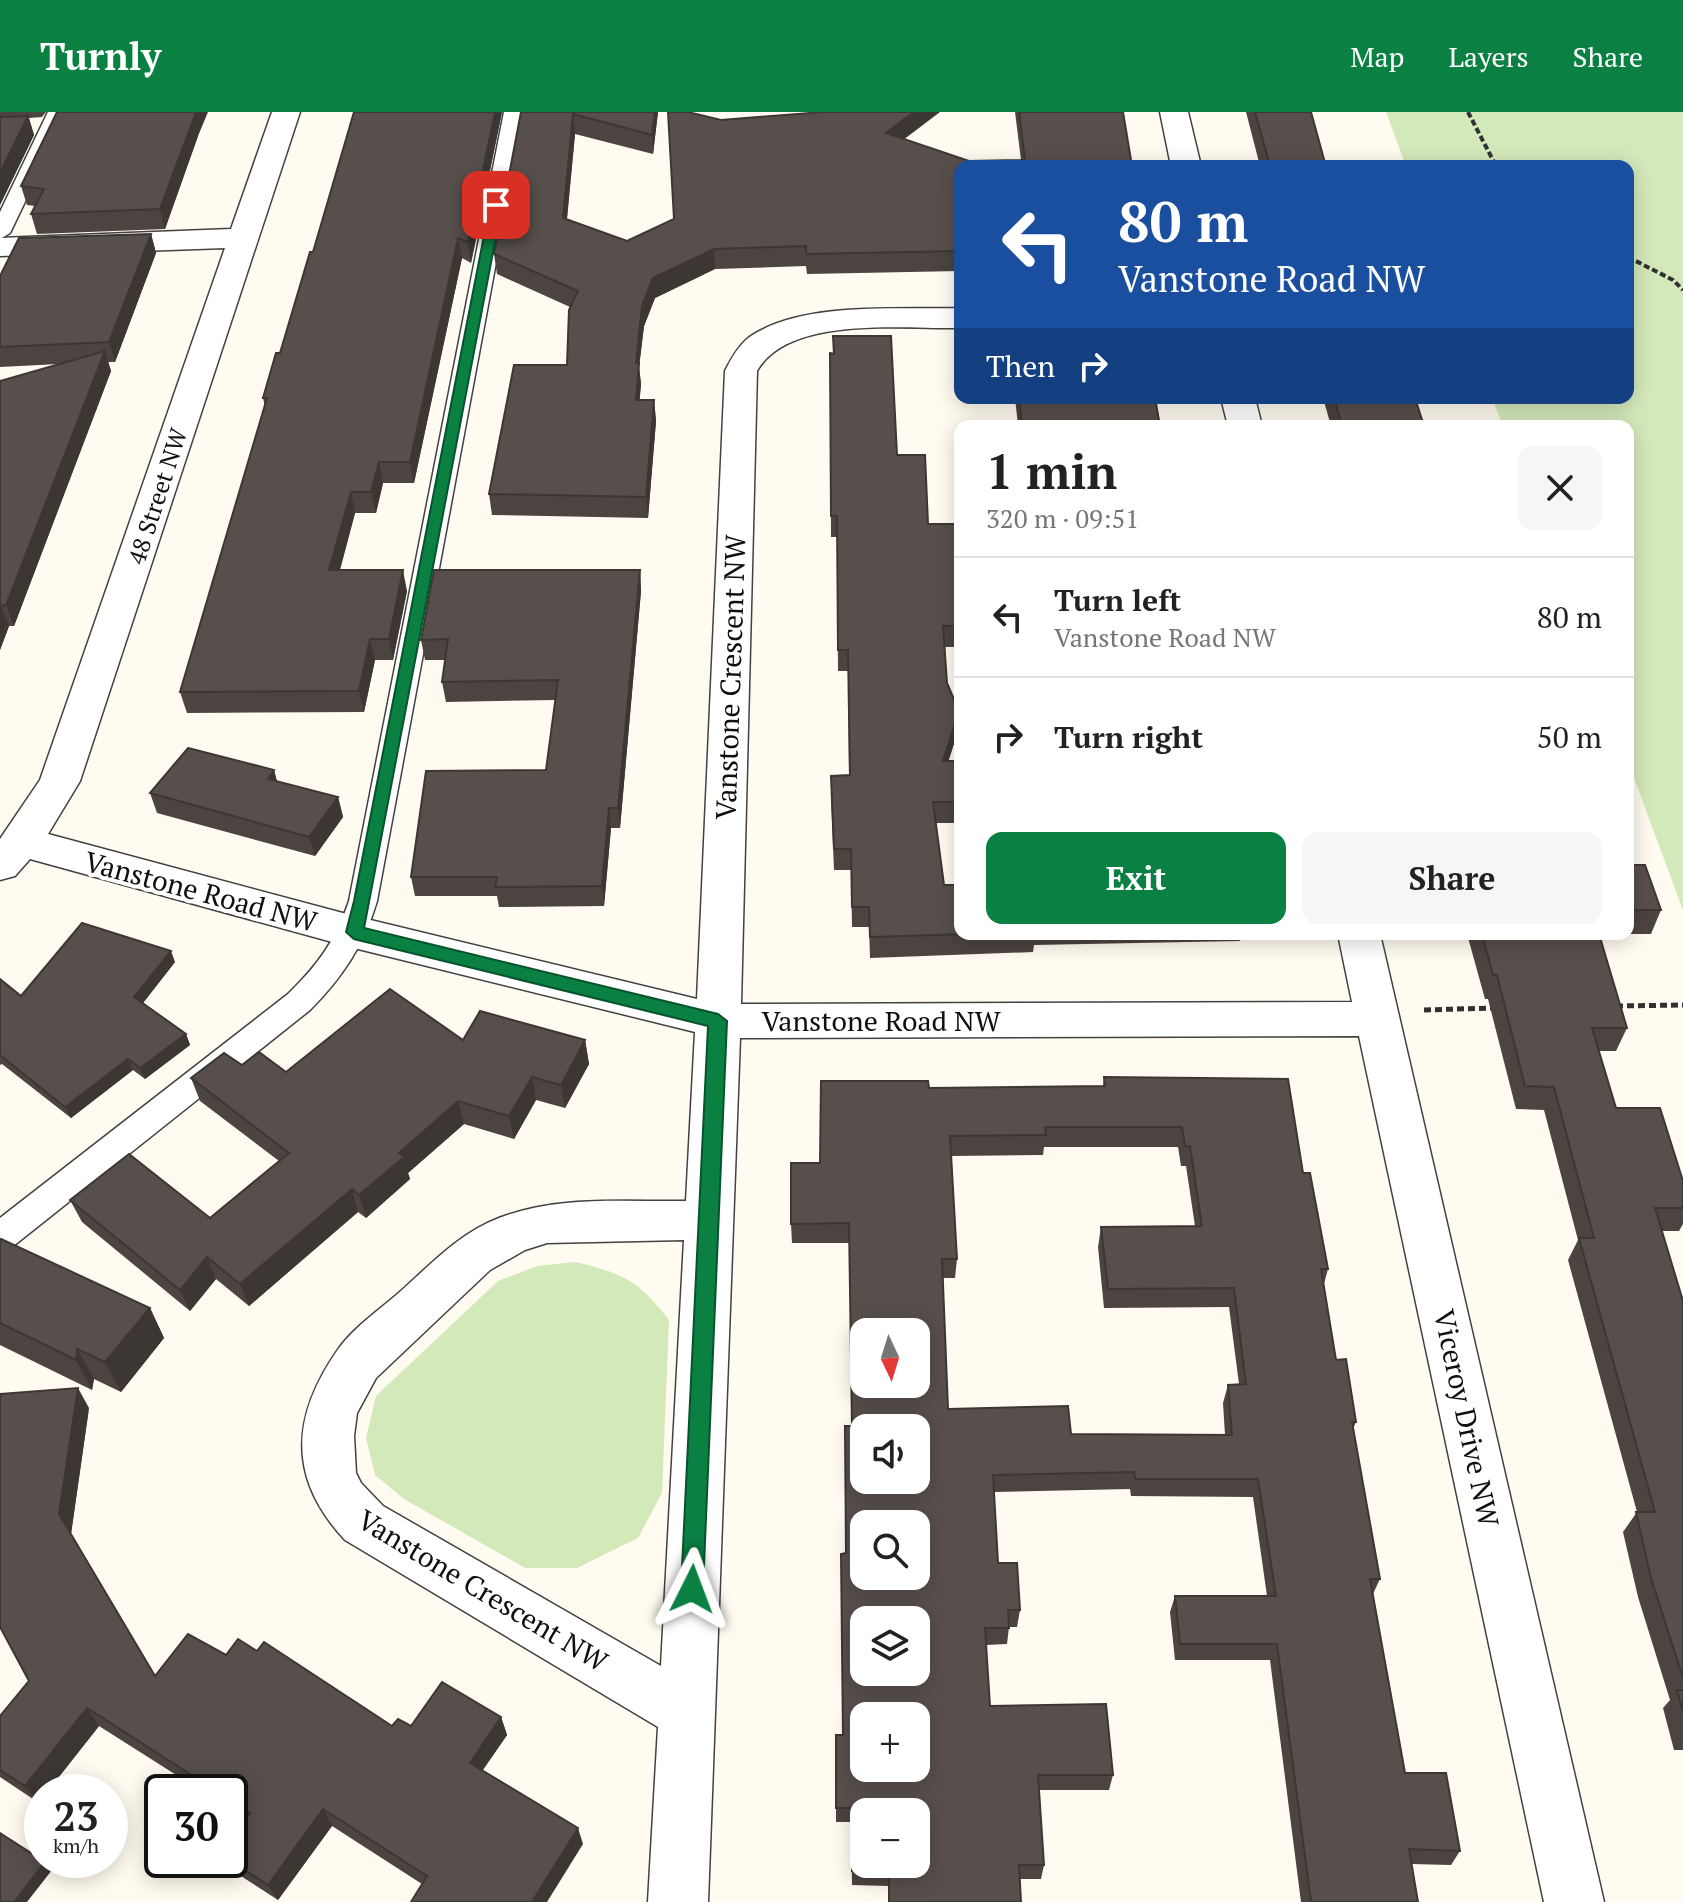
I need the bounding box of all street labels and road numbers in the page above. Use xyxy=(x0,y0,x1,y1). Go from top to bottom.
street label: 48 Street NW xyxy=(120,423,194,568)
street label: Vanstone Crescent NW xyxy=(707,533,753,820)
street label: Vanstone Road NW xyxy=(81,842,322,940)
street label: Vanstone Road NW xyxy=(761,1002,1001,1039)
street label: Viceroy Drive NW xyxy=(1426,1306,1508,1531)
street label: Vanstone Crescent NW xyxy=(351,1501,616,1680)

